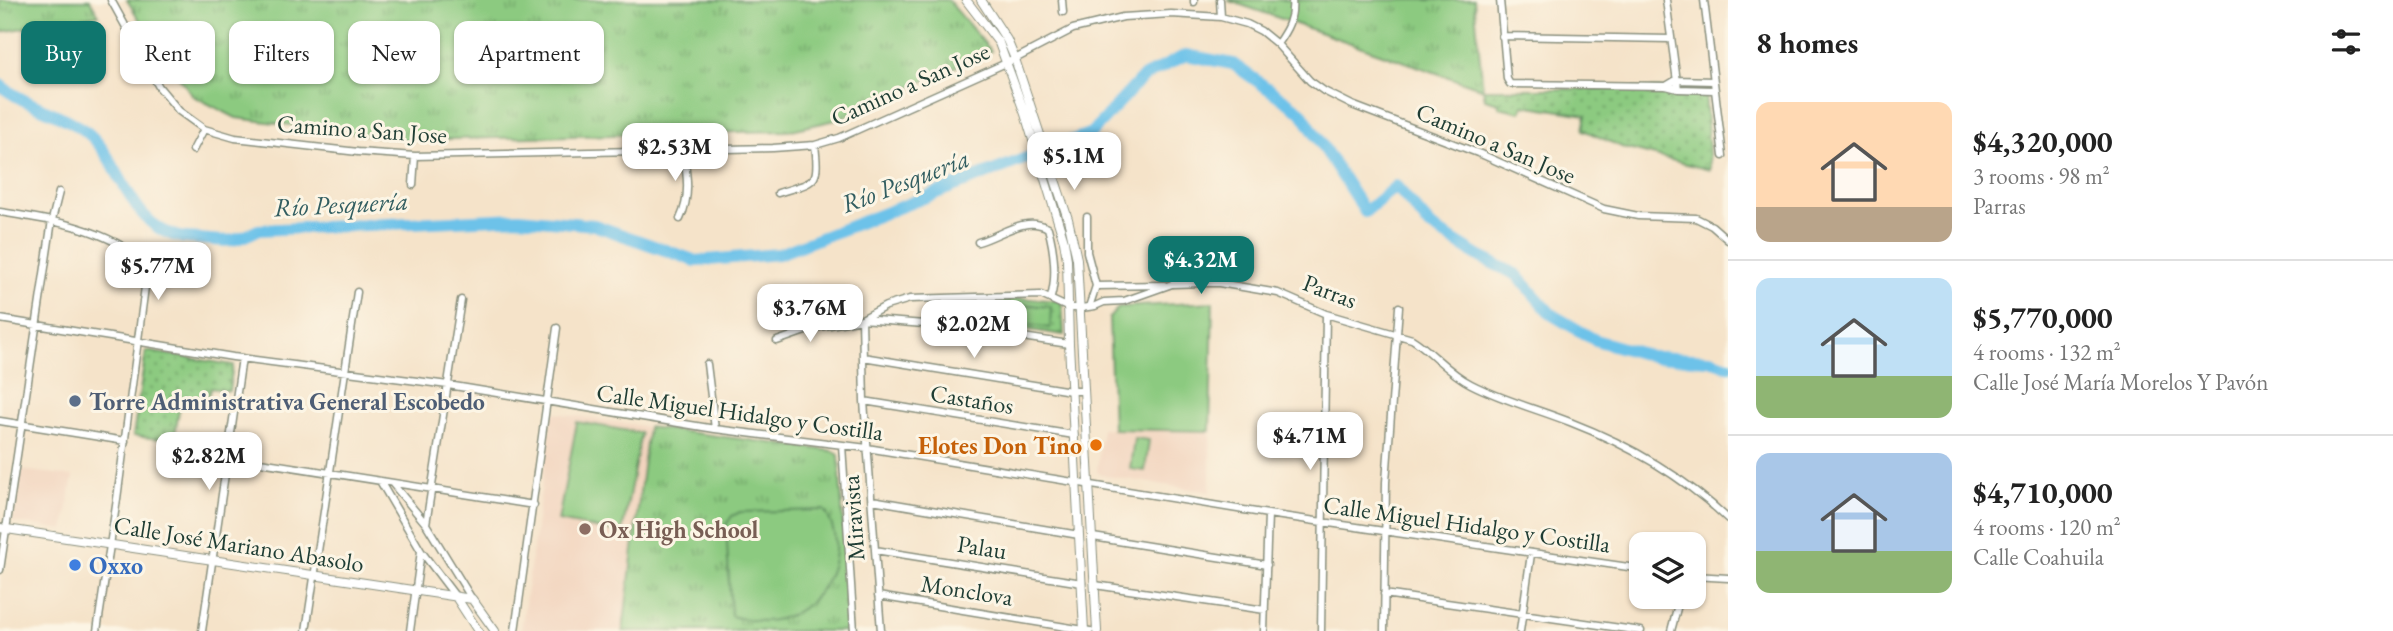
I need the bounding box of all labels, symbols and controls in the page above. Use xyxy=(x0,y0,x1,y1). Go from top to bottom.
chip: Buy xyxy=(21,21,106,84)
chip: Rent xyxy=(120,21,215,84)
chip: Filters xyxy=(229,21,334,84)
chip: New xyxy=(348,21,440,84)
chip: Apartment xyxy=(454,21,604,84)
text: 8 homes xyxy=(1756,23,1858,62)
icon: filters xyxy=(2327,23,2365,61)
street label: Camino a San Jose xyxy=(826,35,994,133)
street label: Camino a San Jose xyxy=(1412,95,1580,191)
street label: Camino a San Jose xyxy=(276,108,448,150)
text: $4,320,000 xyxy=(1973,122,2113,161)
pin: $2.53M xyxy=(618,124,732,183)
icon: home xyxy=(1812,130,1896,214)
text: $2.53M xyxy=(638,131,712,161)
pin: $5.1M xyxy=(1025,132,1123,192)
text: $5.1M xyxy=(1043,140,1105,170)
water label: Río Pesquería xyxy=(836,141,974,222)
text: 3 rooms · 98 m² xyxy=(1973,161,2110,191)
water label: Río Pesquería xyxy=(273,183,409,226)
text: Parras xyxy=(1973,191,2026,221)
pin: $4.32M xyxy=(1144,236,1258,296)
pin: $5.77M xyxy=(101,243,215,302)
text: $4.32M xyxy=(1164,244,1238,274)
text: $5.77M xyxy=(121,250,195,280)
street label: Parras xyxy=(1299,267,1361,315)
pin: $3.76M xyxy=(753,284,867,344)
text: $3.76M xyxy=(773,292,847,322)
text: $5,770,000 xyxy=(1973,298,2113,337)
pin: $2.02M xyxy=(917,300,1031,360)
icon: home xyxy=(1812,306,1896,390)
text: $2.02M xyxy=(937,308,1011,338)
text: 4 rooms · 132 m² xyxy=(1973,337,2121,367)
text: Calle José María Morelos Y Pavón xyxy=(1973,367,2268,397)
street label: Calle Miguel Hidalgo y Costilla xyxy=(595,377,886,448)
street label: Castaños xyxy=(928,377,1016,421)
place label: Torre Administrativa General Escobedo xyxy=(89,386,485,417)
marker: Torre Administrativa General Escobedo xyxy=(67,393,83,409)
pin: $4.71M xyxy=(1253,412,1367,472)
text: $4.71M xyxy=(1273,420,1347,450)
place label: Elotes Don Tino xyxy=(918,430,1082,461)
pin: $2.82M xyxy=(152,433,266,492)
marker: Elotes Don Tino xyxy=(1088,437,1104,453)
text: $2.82M xyxy=(172,440,246,470)
text: $4,710,000 xyxy=(1973,473,2113,512)
street label: Miravista xyxy=(835,474,871,562)
icon: home xyxy=(1812,481,1896,565)
street label: Calle Miguel Hidalgo y Costilla xyxy=(1322,489,1613,560)
street label: Calle José Mariano Abasolo xyxy=(112,509,366,579)
text: 4 rooms · 120 m² xyxy=(1973,512,2121,542)
place label: Ox High School xyxy=(599,514,758,546)
marker: Ox High School xyxy=(577,521,593,537)
street label: Palau xyxy=(955,528,1009,566)
map controls xyxy=(1629,532,1706,609)
button: layers xyxy=(1629,532,1706,609)
text: Calle Coahuila xyxy=(1973,542,2104,572)
place label: Oxxo xyxy=(89,550,143,581)
marker: Oxxo xyxy=(67,557,83,573)
street label: Monclova xyxy=(919,567,1016,613)

